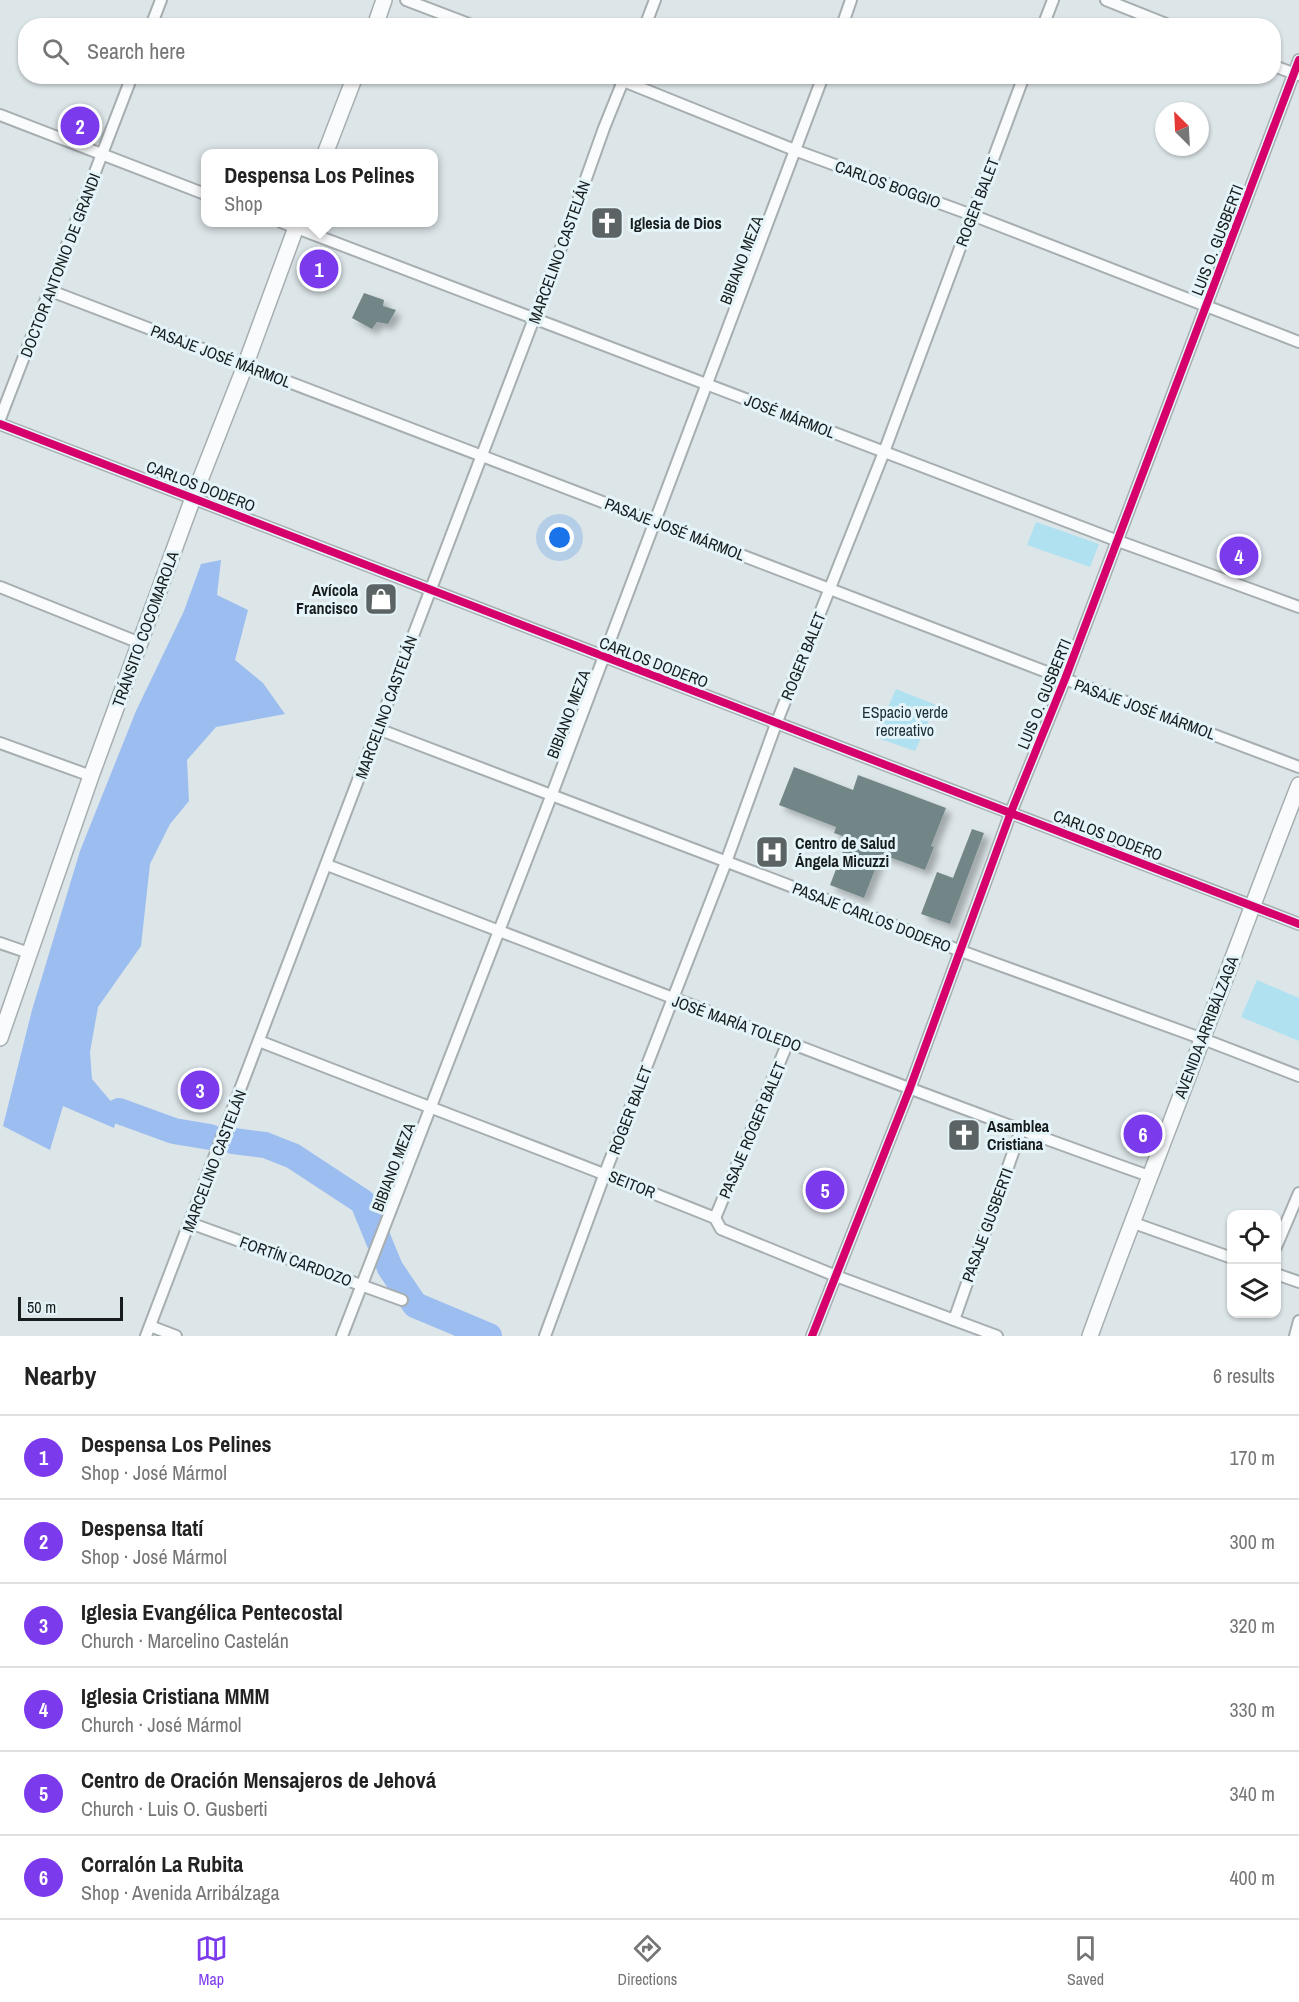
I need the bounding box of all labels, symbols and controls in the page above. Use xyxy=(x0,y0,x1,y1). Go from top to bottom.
search box xyxy=(18,18,1281,84)
icon: search xyxy=(39,35,72,68)
text: Search here xyxy=(87,36,185,66)
north arrow xyxy=(1155,102,1209,156)
pin: 2 xyxy=(60,104,100,148)
popup xyxy=(201,149,438,227)
street label: ROGER BALET xyxy=(950,154,1004,250)
street label: CARLOS BOGGIO xyxy=(832,155,944,213)
text: Despensa Los Pelines xyxy=(224,160,415,190)
street label: DOCTOR ANTONIO DE GRANDI xyxy=(15,170,105,360)
street label: MARCELINO CASTELÁN xyxy=(523,177,595,327)
street label: LUIS O. GUSBERTI xyxy=(1186,181,1248,299)
text: Shop xyxy=(224,190,263,217)
church icon: Iglesia de Dios xyxy=(589,205,625,241)
place label: Iglesia de Dios xyxy=(630,212,722,234)
street label: BIBIANO MEZA xyxy=(714,212,768,308)
pin: 1 xyxy=(300,246,338,292)
street label: PASAJE JOSÉ MÁRMOL xyxy=(148,319,295,393)
street label: JOSÉ MÁRMOL xyxy=(741,389,839,444)
street label: CARLOS DODERO xyxy=(143,455,259,517)
street label: PASAJE JOSÉ MÁRMOL xyxy=(602,492,749,566)
your location xyxy=(545,523,574,552)
pin: 4 xyxy=(1220,534,1258,578)
street label: TRÁNSITO COCOMAROLA xyxy=(107,548,184,710)
place label: Avícola Francisco xyxy=(296,579,359,619)
shop icon: Avícola Francisco xyxy=(363,581,399,617)
street label: ROGER BALET xyxy=(775,609,831,703)
street label: CARLOS DODERO xyxy=(596,631,712,693)
street label: MARCELINO CASTELÁN xyxy=(350,632,422,782)
street label: LUIS O. GUSBERTI xyxy=(1012,636,1076,752)
street label: BIBIANO MEZA xyxy=(541,666,595,762)
street label: PASAJE JOSÉ MÁRMOL xyxy=(1071,673,1219,745)
park label: ESpacio verde recreativo xyxy=(862,701,948,741)
street label: CARLOS DODERO xyxy=(1050,804,1166,866)
place label: Centro de Salud Ángela Micuzzi xyxy=(795,832,896,872)
hospital icon: Centro de Salud Ángela Micuzzi xyxy=(754,834,790,870)
street label: PASAJE CARLOS DODERO xyxy=(790,877,954,957)
street label: AVENIDA ARRIBÁLZAGA xyxy=(1168,952,1243,1102)
street label: JOSÉ MARÍA TOLEDO xyxy=(669,989,805,1057)
street label: PASAJE ROGER BALET xyxy=(713,1058,791,1202)
street label: ROGER BALET xyxy=(603,1062,657,1158)
pin: 3 xyxy=(180,1068,220,1112)
street label: MARCELINO CASTELÁN xyxy=(177,1087,251,1235)
pin: 6 xyxy=(1124,1112,1162,1156)
place label: Asamblea Cristiana xyxy=(987,1115,1050,1155)
church icon: Asamblea Cristiana xyxy=(946,1117,982,1153)
street label: BIBIANO MEZA xyxy=(366,1119,420,1215)
street label: SEITOR xyxy=(605,1165,659,1204)
street label: PASAJE GUSBERTI xyxy=(956,1165,1018,1285)
pin: 5 xyxy=(806,1168,844,1212)
map controls xyxy=(1227,1210,1281,1318)
button: locate xyxy=(1227,1210,1281,1264)
street label: FORTÍN CARDOZO xyxy=(237,1231,355,1291)
button: layers xyxy=(1227,1264,1281,1318)
scale bar xyxy=(18,1294,123,1322)
text: 50 m xyxy=(27,1296,56,1318)
text: Nearby xyxy=(24,1358,96,1393)
text: 6 results xyxy=(1213,1362,1275,1389)
text: Despensa Los Pelines xyxy=(81,1429,272,1459)
text: 1 xyxy=(39,1444,48,1471)
text: 170 m xyxy=(1229,1444,1275,1471)
text: Shop · José Mármol xyxy=(81,1459,227,1486)
text: Despensa Itatí xyxy=(81,1513,203,1543)
text: 2 xyxy=(39,1528,48,1555)
text: 300 m xyxy=(1229,1528,1275,1555)
text: Shop · José Mármol xyxy=(81,1543,227,1570)
text: Iglesia Evangélica Pentecostal xyxy=(81,1597,343,1627)
text: 3 xyxy=(39,1612,48,1639)
text: 320 m xyxy=(1229,1612,1275,1639)
text: Church · Marcelino Castelán xyxy=(81,1627,289,1654)
text: Iglesia Cristiana MMM xyxy=(81,1681,269,1711)
text: 4 xyxy=(39,1696,48,1723)
text: 330 m xyxy=(1229,1696,1275,1723)
text: Church · José Mármol xyxy=(81,1711,241,1738)
text: Centro de Oración Mensajeros de Jehová xyxy=(81,1765,436,1795)
text: 5 xyxy=(39,1780,48,1807)
text: 340 m xyxy=(1229,1780,1275,1807)
text: Church · Luis O. Gusberti xyxy=(81,1795,268,1822)
text: Corralón La Rubita xyxy=(81,1849,243,1879)
text: 6 xyxy=(39,1864,48,1891)
text: 400 m xyxy=(1229,1864,1275,1891)
text: Shop · Avenida Arribálzaga xyxy=(81,1879,280,1906)
tab: Map xyxy=(195,1932,228,1990)
tab: Directions xyxy=(617,1932,677,1990)
tab: Saved xyxy=(1067,1932,1104,1990)

